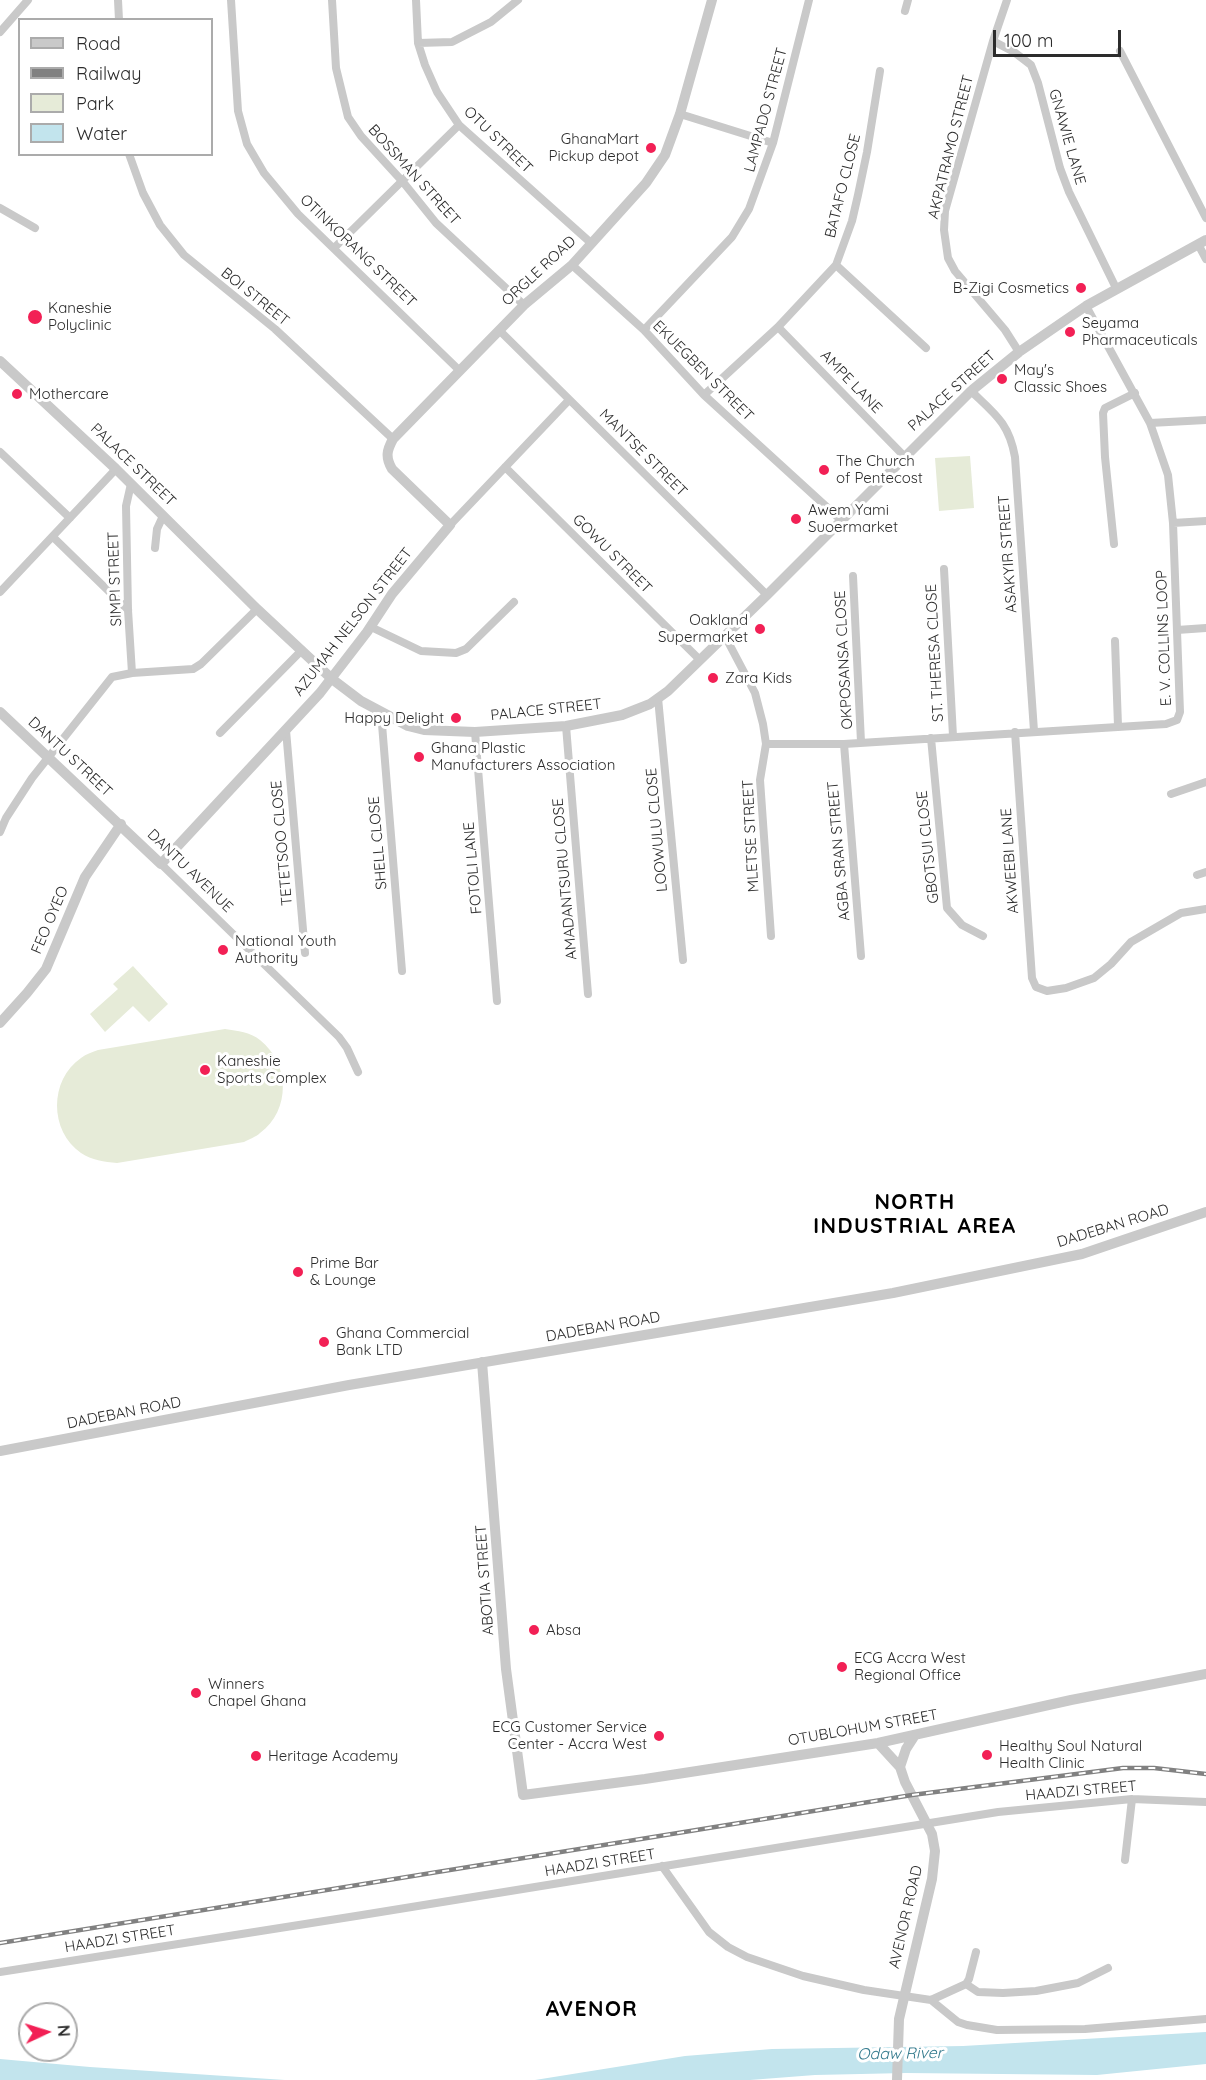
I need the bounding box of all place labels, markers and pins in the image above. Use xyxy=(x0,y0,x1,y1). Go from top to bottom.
place label: GhanaMart Pickup depot xyxy=(549,130,639,165)
marker: GhanaMart Pickup depot xyxy=(644,141,658,155)
place label: B-Zigi Cosmetics xyxy=(953,279,1069,297)
marker: B-Zigi Cosmetics xyxy=(1074,281,1088,295)
place label: Kaneshie Polyclinic xyxy=(48,299,112,334)
marker: Kaneshie Polyclinic xyxy=(26,308,44,326)
place label: Seyama Pharmaceuticals xyxy=(1082,314,1198,349)
marker: Seyama Pharmaceuticals xyxy=(1063,325,1077,339)
place label: May's Classic Shoes xyxy=(1014,361,1107,396)
marker: May's Classic Shoes xyxy=(995,372,1009,386)
place label: Mothercare xyxy=(29,385,109,403)
marker: Mothercare xyxy=(10,387,24,401)
place label: The Church of Pentecost xyxy=(836,452,923,487)
marker: The Church of Pentecost xyxy=(817,463,831,477)
place label: Awem Yami Suoermarket xyxy=(808,501,898,536)
marker: Awem Yami Suoermarket xyxy=(789,512,803,526)
place label: Oakland Supermarket xyxy=(658,611,748,646)
marker: Oakland Supermarket xyxy=(753,622,767,636)
place label: Zara Kids xyxy=(725,669,792,687)
marker: Zara Kids xyxy=(706,671,720,685)
place label: Happy Delight xyxy=(344,709,444,727)
marker: Happy Delight xyxy=(449,711,463,725)
place label: Ghana Plastic Manufacturers Association xyxy=(431,739,615,774)
marker: Ghana Plastic Manufacturers Association xyxy=(412,750,426,764)
place label: National Youth Authority xyxy=(235,932,337,967)
marker: National Youth Authority xyxy=(216,943,230,957)
place label: Kaneshie Sports Complex xyxy=(217,1052,326,1087)
marker: Kaneshie Sports Complex xyxy=(198,1063,212,1077)
place label: Prime Bar & Lounge xyxy=(310,1254,379,1289)
marker: Prime Bar & Lounge xyxy=(291,1265,305,1279)
place label: Ghana Commercial Bank LTD xyxy=(336,1324,470,1359)
marker: Ghana Commercial Bank LTD xyxy=(317,1335,331,1349)
place label: Absa xyxy=(546,1621,581,1639)
marker: Absa xyxy=(527,1623,541,1637)
place label: ECG Accra West Regional Office xyxy=(854,1649,966,1684)
marker: ECG Accra West Regional Office xyxy=(835,1660,849,1674)
place label: Winners Chapel Ghana xyxy=(208,1675,306,1710)
marker: Winners Chapel Ghana xyxy=(189,1686,203,1700)
place label: ECG Customer Service Center - Accra West xyxy=(492,1718,647,1753)
marker: ECG Customer Service Center - Accra West xyxy=(652,1729,666,1743)
place label: Healthy Soul Natural Health Clinic xyxy=(999,1737,1142,1772)
place label: Heritage Academy xyxy=(268,1747,398,1765)
marker: Healthy Soul Natural Health Clinic xyxy=(980,1748,994,1762)
marker: Heritage Academy xyxy=(249,1749,263,1763)

